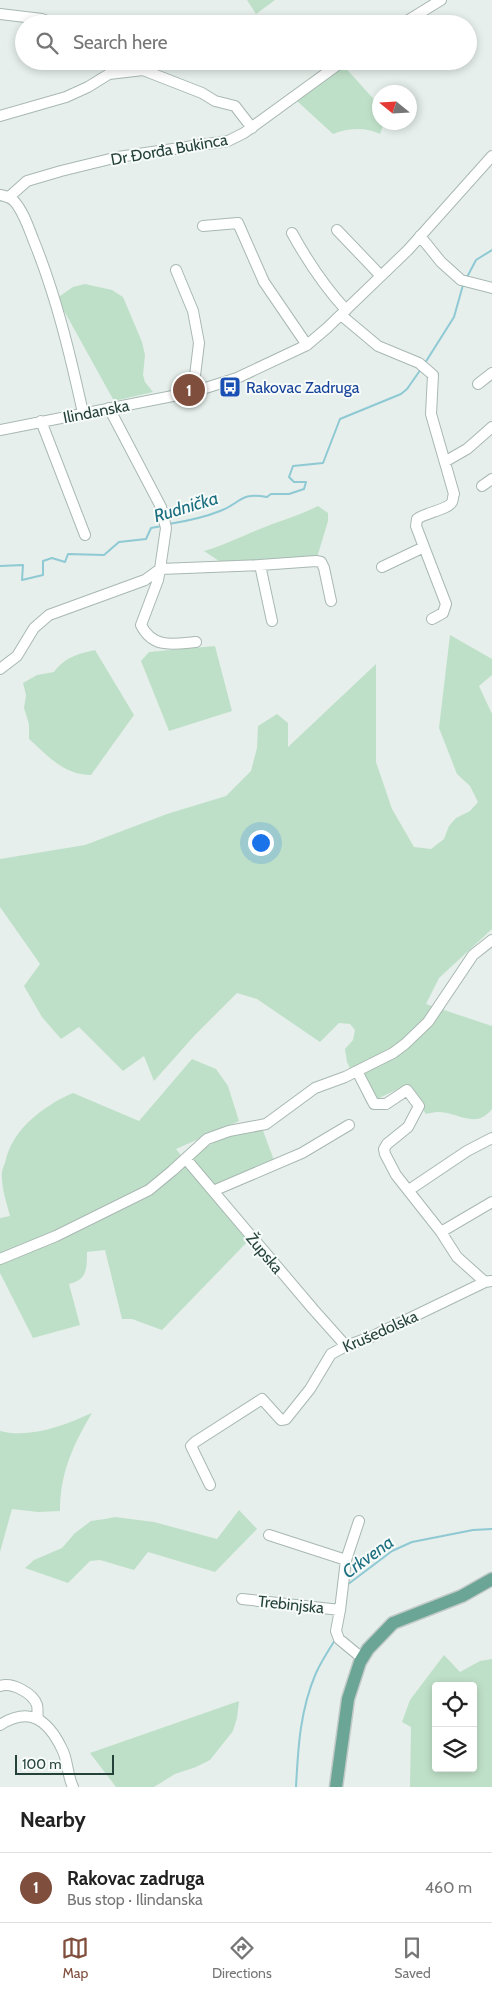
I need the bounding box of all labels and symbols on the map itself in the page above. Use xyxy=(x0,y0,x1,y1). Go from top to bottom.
north arrow xyxy=(372,85,417,130)
street label: Dr Đorđa Bukinca xyxy=(109,130,229,169)
pin: 1 xyxy=(173,371,205,409)
bus stop icon: Rakovac Zadruga xyxy=(218,375,242,399)
place label: Rakovac Zadruga xyxy=(246,378,360,397)
street label: Ilindanska xyxy=(61,396,131,427)
water label: Rudnička xyxy=(151,487,221,527)
your location xyxy=(248,830,274,856)
street label: Župska xyxy=(242,1229,287,1278)
street label: Krušedolska xyxy=(340,1306,421,1356)
water label: Crkvena xyxy=(338,1531,398,1583)
street label: Trebinjska xyxy=(257,1592,325,1617)
scale bar xyxy=(15,1752,114,1775)

